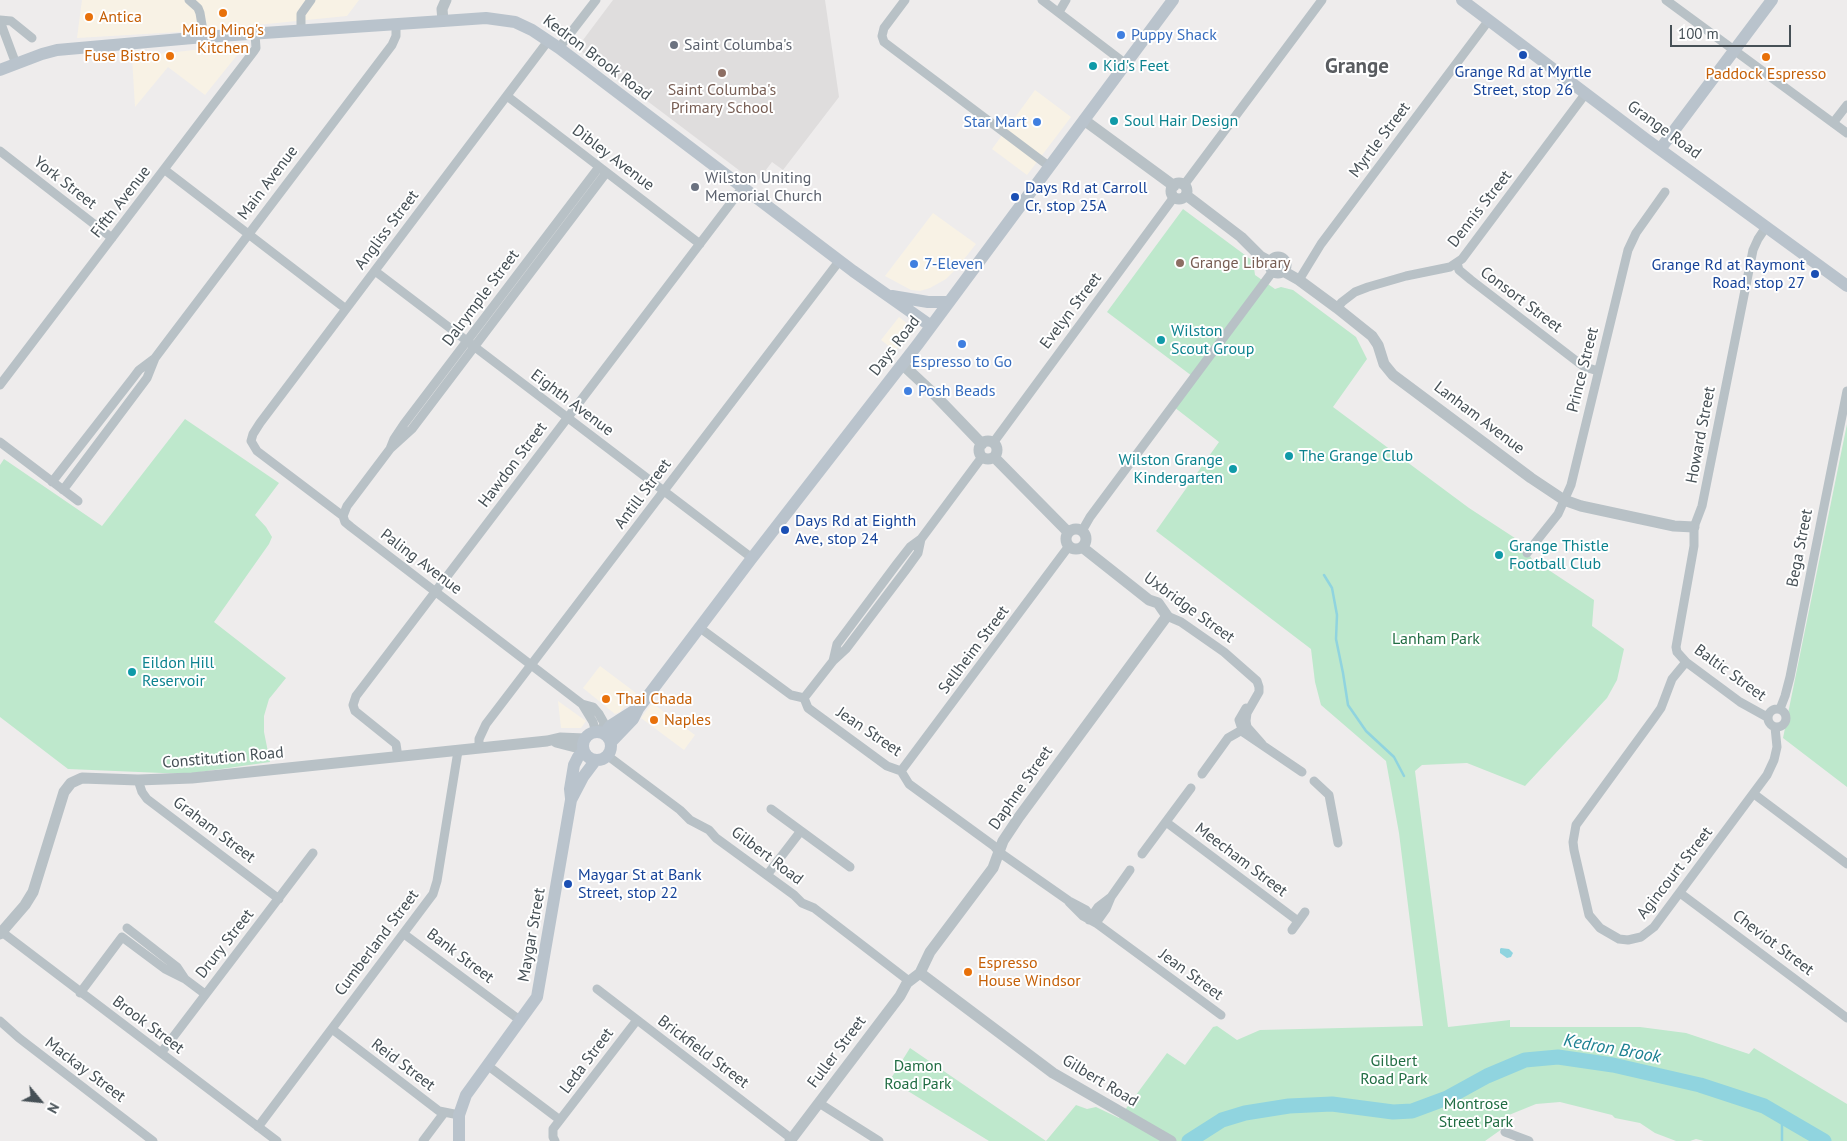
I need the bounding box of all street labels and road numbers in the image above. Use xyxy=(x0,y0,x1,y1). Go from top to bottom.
street label: Kedron Brook Road xyxy=(539,11,655,105)
street label: Grange Road xyxy=(1623,97,1705,163)
street label: Myrtle Street xyxy=(1345,99,1415,181)
street label: Dibley Avenue xyxy=(568,121,658,195)
street label: Main Avenue xyxy=(234,142,302,224)
street label: York Street xyxy=(30,153,100,213)
street label: Fifth Avenue xyxy=(87,162,155,242)
street label: Dennis Street xyxy=(1444,167,1516,251)
street label: Angliss Street xyxy=(351,187,423,273)
street label: Dalrymple Street xyxy=(439,246,523,350)
street label: Consort Street xyxy=(1476,263,1566,337)
street label: Evelyn Street xyxy=(1036,269,1106,353)
street label: Days Road xyxy=(866,312,924,380)
street label: Prince Street xyxy=(1563,325,1603,415)
street label: Eighth Avenue xyxy=(527,366,617,440)
street label: Lanham Avenue xyxy=(1430,378,1528,458)
street label: Howard Street xyxy=(1682,385,1720,485)
street label: Hawdon Street xyxy=(475,419,551,511)
street label: Antill Street xyxy=(611,455,675,533)
street label: Bega Street xyxy=(1783,507,1817,589)
street label: Paling Avenue xyxy=(377,525,465,599)
street label: Uxbridge Street xyxy=(1140,569,1238,647)
street label: Sellheim Street xyxy=(935,602,1013,698)
street label: Baltic Street xyxy=(1690,641,1770,705)
street label: Jean Street xyxy=(833,703,905,761)
street label: Daphne Street xyxy=(985,742,1057,834)
street label: Constitution Road xyxy=(162,743,284,773)
street label: Graham Street xyxy=(169,793,259,867)
street label: Meecham Street xyxy=(1191,819,1291,901)
street label: Gilbert Road xyxy=(727,823,807,889)
street label: Agincourt Street xyxy=(1633,823,1717,923)
street label: Cumberland Street xyxy=(331,886,423,1000)
street label: Maygar Street xyxy=(514,887,550,983)
street label: Drury Street xyxy=(192,906,258,982)
street label: Cheviot Street xyxy=(1729,906,1817,980)
street label: Bank Street xyxy=(423,925,497,987)
street label: Jean Street xyxy=(1155,945,1227,1005)
street label: Brook Street xyxy=(108,992,188,1058)
street label: Brickfield Street xyxy=(654,1011,752,1093)
street label: Fuller Street xyxy=(804,1012,870,1092)
street label: Leda Street xyxy=(556,1024,618,1098)
street label: Mackay Street xyxy=(41,1033,129,1107)
street label: Reid Street xyxy=(367,1035,439,1095)
street label: Gilbert Road xyxy=(1059,1051,1141,1111)

